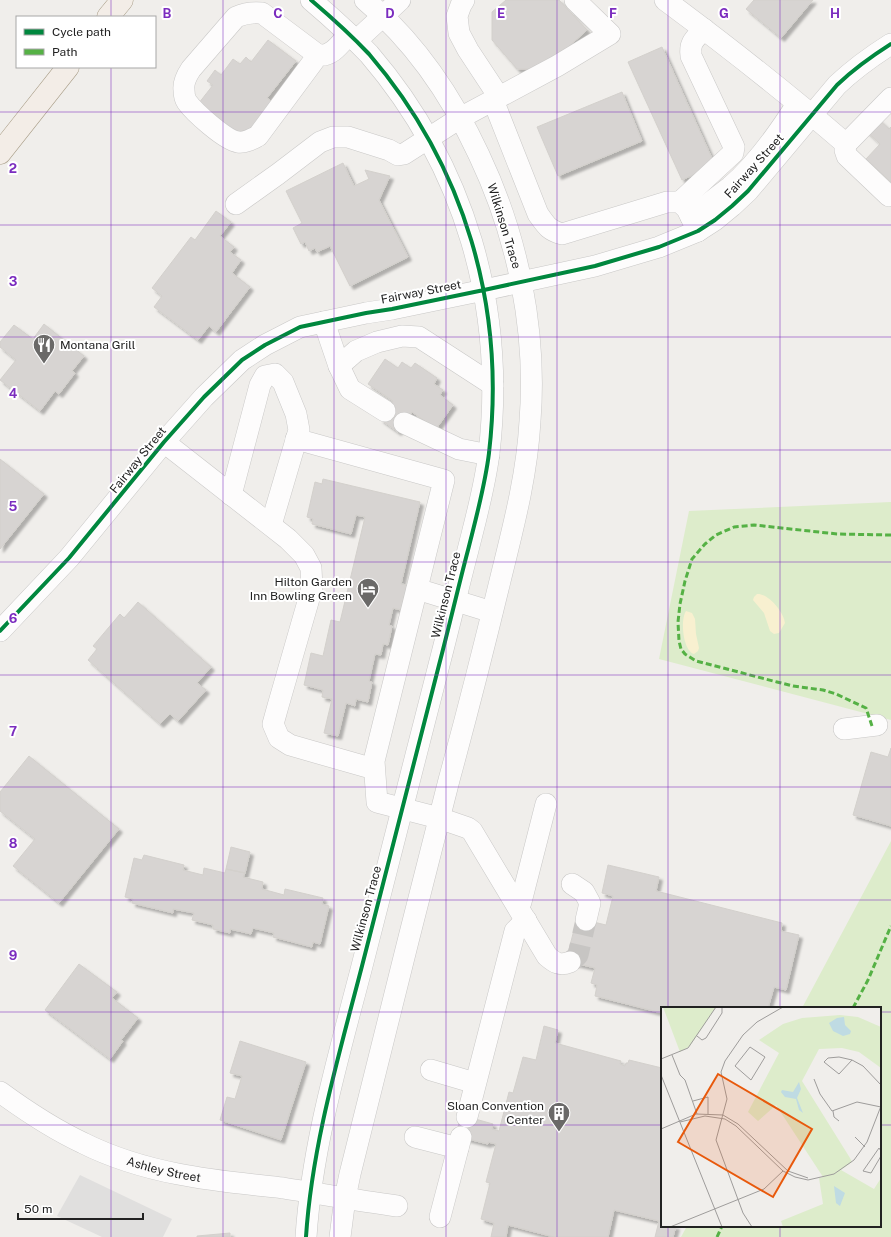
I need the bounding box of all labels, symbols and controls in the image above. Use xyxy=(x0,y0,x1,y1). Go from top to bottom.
text: B xyxy=(163,6,172,21)
text: C xyxy=(273,6,283,21)
text: D xyxy=(385,6,395,21)
text: E xyxy=(497,6,505,21)
text: F xyxy=(609,6,617,21)
text: G xyxy=(719,6,729,21)
text: H xyxy=(830,6,840,21)
legend xyxy=(16,16,156,68)
text: Cycle path xyxy=(52,25,111,39)
text: Path xyxy=(52,45,78,59)
street label: Fairway Street xyxy=(722,131,787,201)
text: 2 xyxy=(9,161,17,176)
street label: Wilkinson Trace xyxy=(484,182,524,271)
text: 3 xyxy=(9,274,18,289)
street label: Fairway Street xyxy=(380,277,463,307)
restaurant icon: Montana Grill xyxy=(31,332,57,365)
place label: Montana Grill xyxy=(60,338,136,352)
text: 4 xyxy=(9,386,18,401)
street label: Fairway Street xyxy=(107,424,169,496)
text: 5 xyxy=(9,499,18,514)
street label: Wilkinson Trace xyxy=(428,550,464,640)
place label: Hilton Garden Inn Bowling Green xyxy=(250,575,352,603)
hotel icon: Hilton Garden Inn Bowling Green xyxy=(355,576,381,609)
text: 6 xyxy=(9,611,18,626)
text: 7 xyxy=(9,724,17,739)
text: 8 xyxy=(9,836,18,851)
street label: Wilkinson Trace xyxy=(348,864,384,954)
text: 9 xyxy=(9,948,17,963)
inset map xyxy=(661,1007,881,1227)
place label: Sloan Convention Center xyxy=(447,1099,544,1127)
building icon: Sloan Convention Center xyxy=(546,1100,572,1133)
street label: Ashley Street xyxy=(125,1154,202,1185)
scale bar xyxy=(18,1195,143,1221)
text: 50 m xyxy=(24,1202,52,1216)

